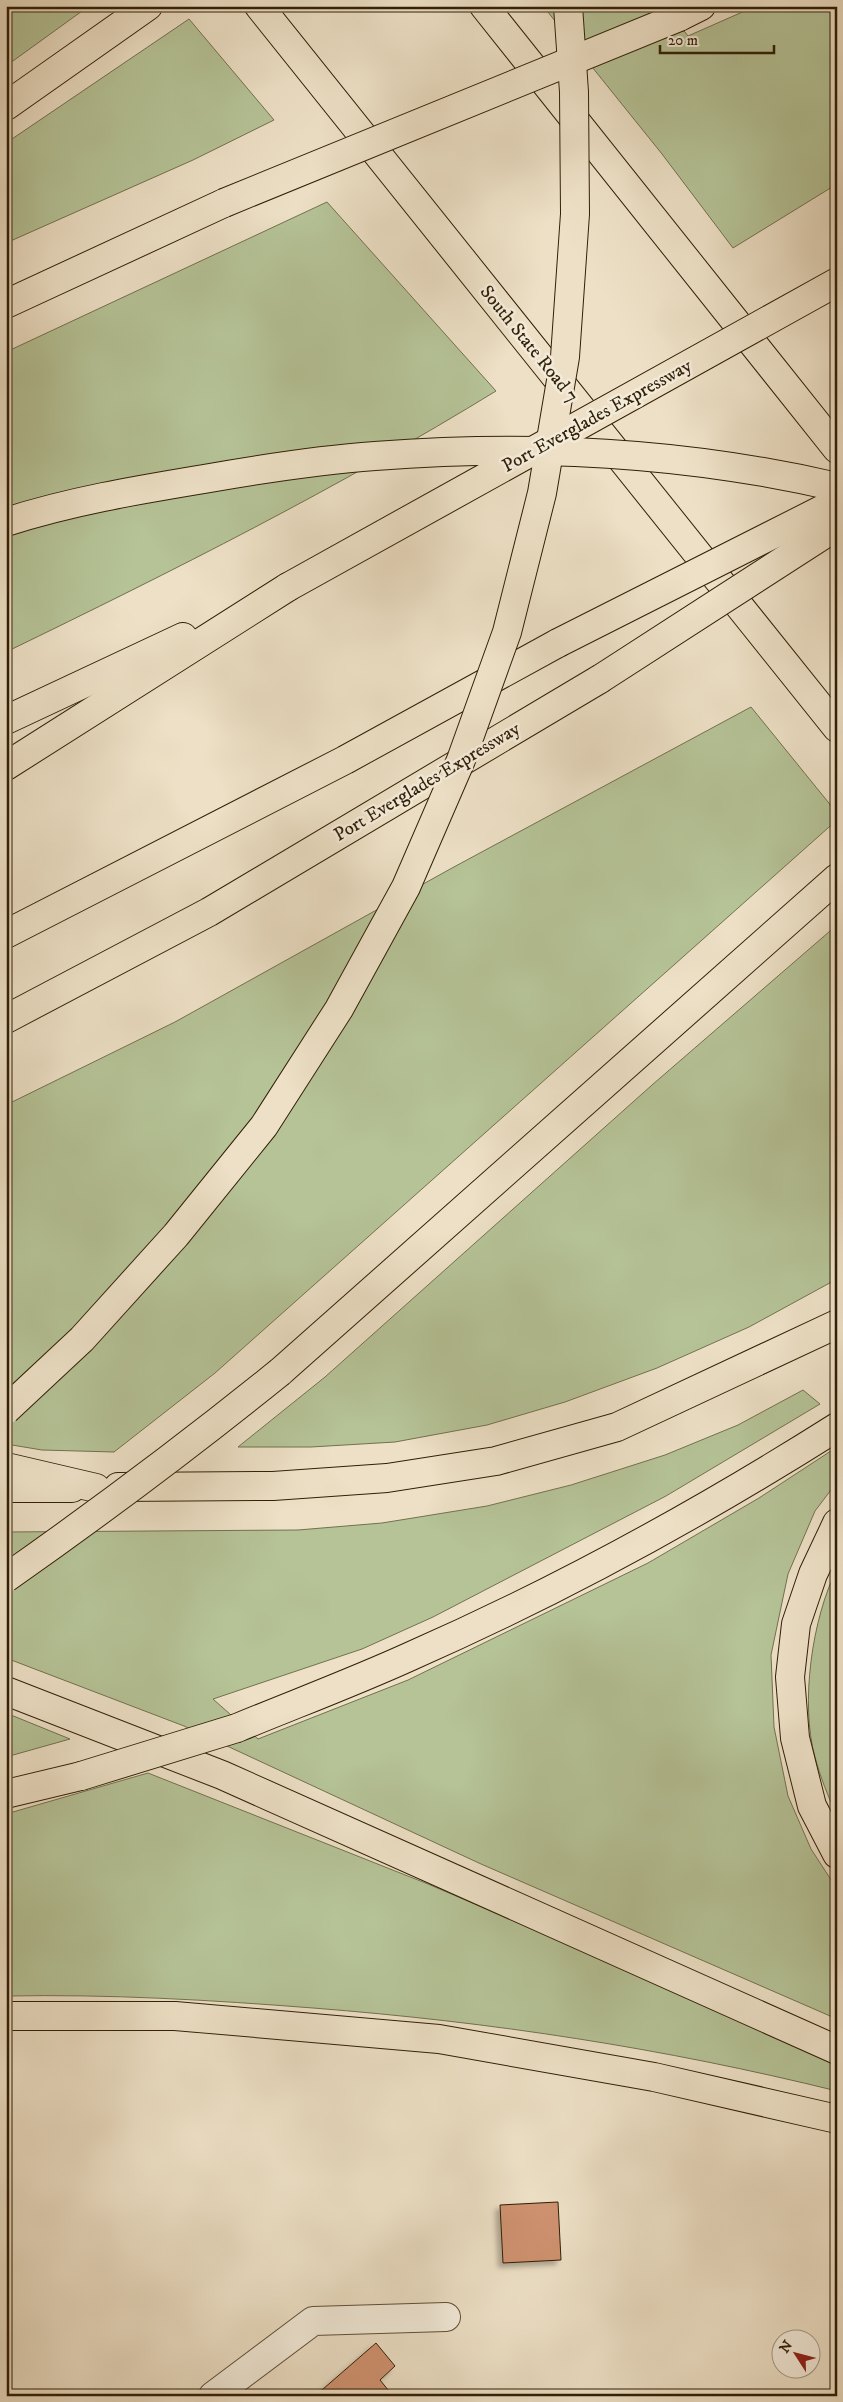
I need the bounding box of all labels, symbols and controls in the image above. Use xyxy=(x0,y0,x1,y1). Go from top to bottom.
scale bar xyxy=(660,22,774,54)
text: 20 m xyxy=(668,31,698,50)
street label: South State Road 7 xyxy=(475,281,583,407)
street label: Port Everglades Expressway xyxy=(498,354,697,478)
street label: Port Everglades Expressway xyxy=(330,717,525,847)
north arrow xyxy=(770,2330,820,2380)
text: N xyxy=(776,2337,797,2357)

